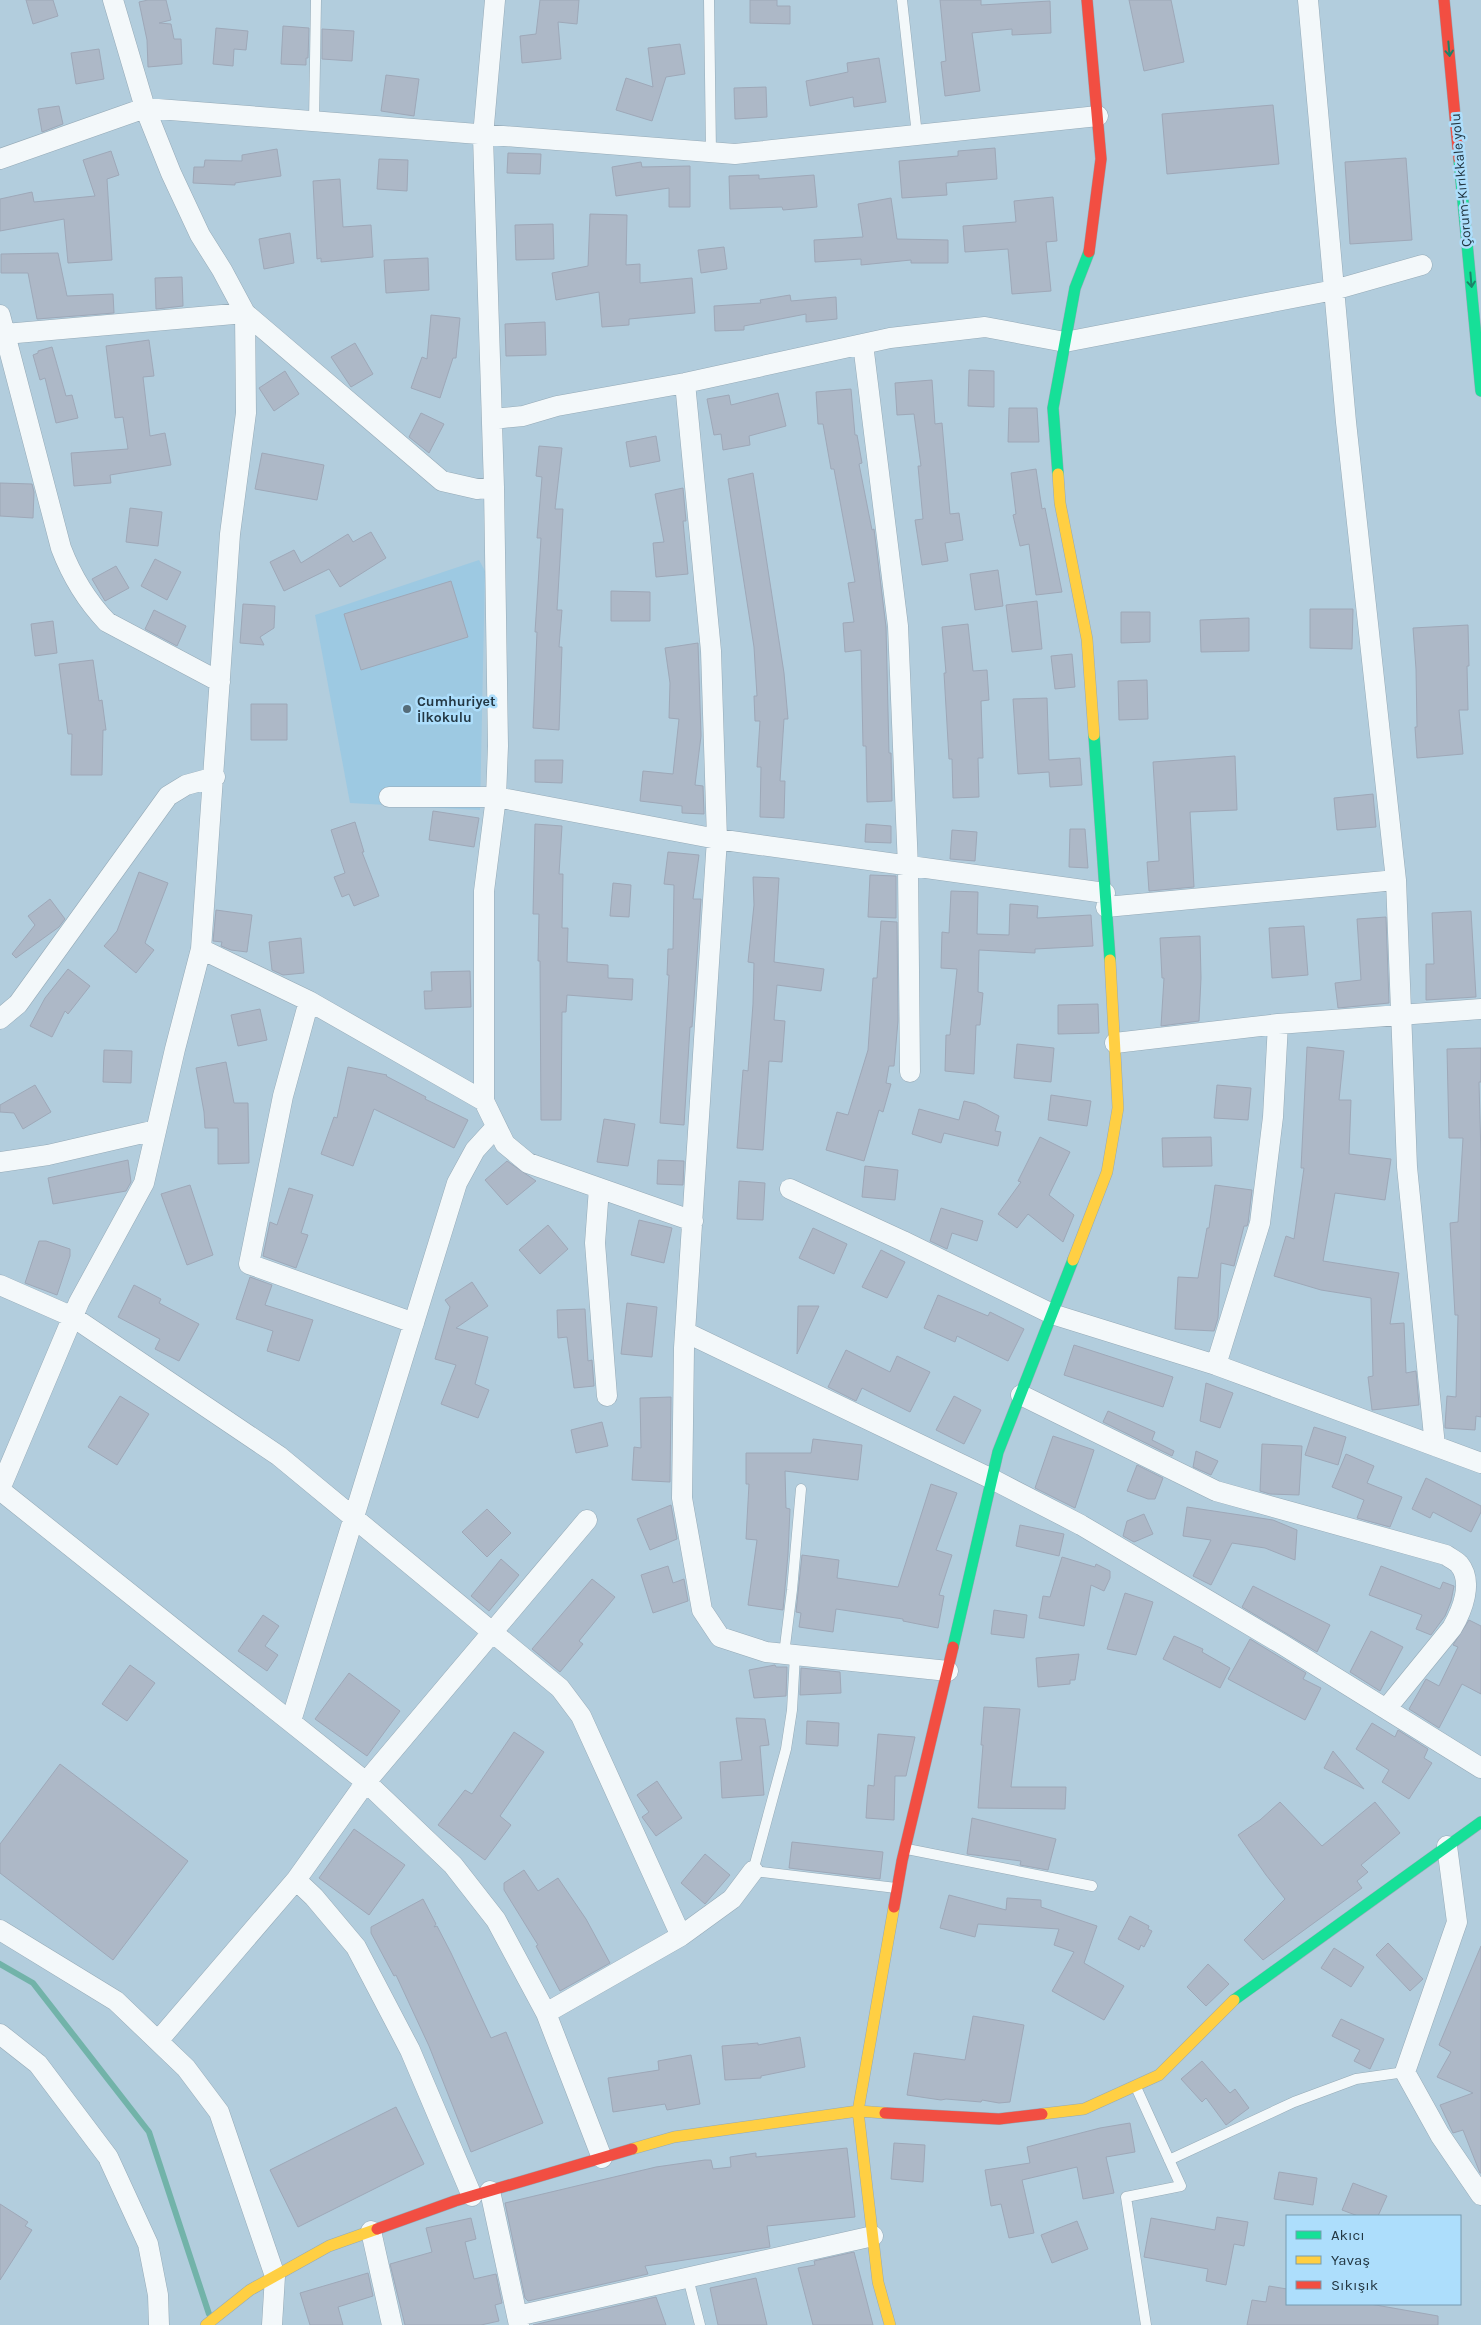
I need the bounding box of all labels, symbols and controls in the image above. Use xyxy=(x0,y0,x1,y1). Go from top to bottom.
one-way arrow xyxy=(1444,40,1454,56)
street label: Çorum-Kırıkkale yolu xyxy=(1447,112,1475,248)
one-way arrow xyxy=(1466,272,1475,288)
place label: Cumhuriyet İlkokulu xyxy=(417,693,496,726)
marker: Cumhuriyet İlkokulu xyxy=(401,703,413,715)
legend xyxy=(1286,2215,1461,2305)
text: Akıcı xyxy=(1331,2226,1365,2244)
text: Yavaş xyxy=(1331,2251,1370,2269)
text: Sıkışık xyxy=(1331,2276,1378,2294)

